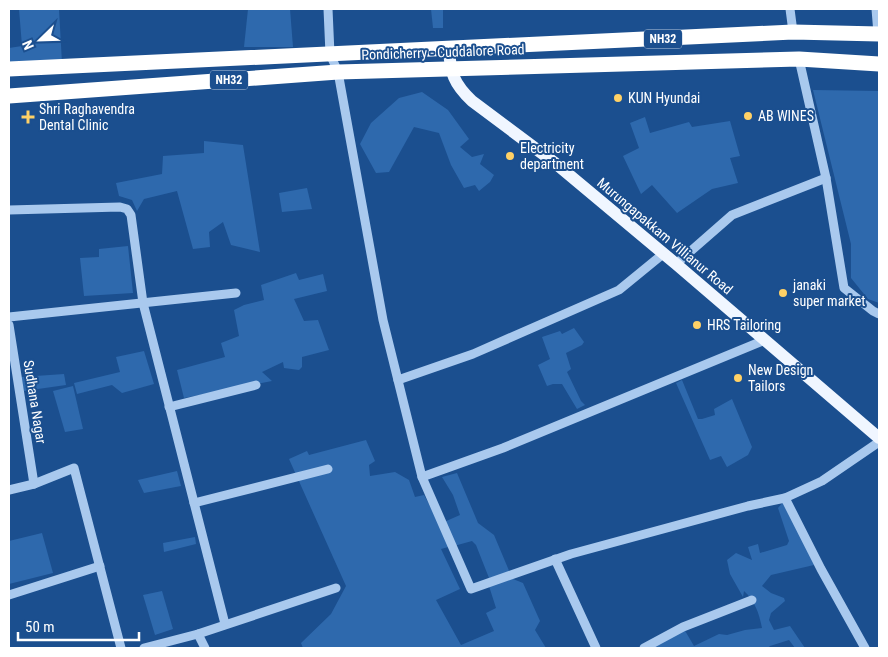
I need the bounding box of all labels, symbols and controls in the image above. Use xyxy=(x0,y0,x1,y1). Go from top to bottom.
north arrow xyxy=(15,15,65,65)
road number: NH32 xyxy=(644,30,682,48)
text: N xyxy=(19,38,37,52)
street label: Pondicherry - Cuddalore Road xyxy=(361,41,525,63)
road number: NH32 xyxy=(210,70,248,90)
place label: KUN Hyundai xyxy=(628,90,700,106)
marker: KUN Hyundai xyxy=(612,92,624,104)
place label: Shri Raghavendra Dental Clinic xyxy=(39,101,135,133)
place label: AB WINES xyxy=(758,108,814,124)
marker: Shri Raghavendra Dental Clinic xyxy=(21,110,35,124)
marker: AB WINES xyxy=(742,110,754,122)
place label: Electricity department xyxy=(520,140,584,172)
marker: Electricity department xyxy=(504,150,516,162)
street label: Murungapakkam Villianur Road xyxy=(594,175,736,297)
place label: janaki super market xyxy=(792,277,866,309)
marker: janaki super market xyxy=(777,287,789,299)
place label: HRS Tailoring xyxy=(707,317,781,333)
marker: HRS Tailoring xyxy=(691,319,703,331)
street label: Sudhana Nagar xyxy=(20,359,50,445)
place label: New Design Tailors xyxy=(748,362,813,394)
marker: New Design Tailors xyxy=(732,372,744,384)
scale bar xyxy=(18,610,139,642)
text: 50 m xyxy=(25,618,55,636)

